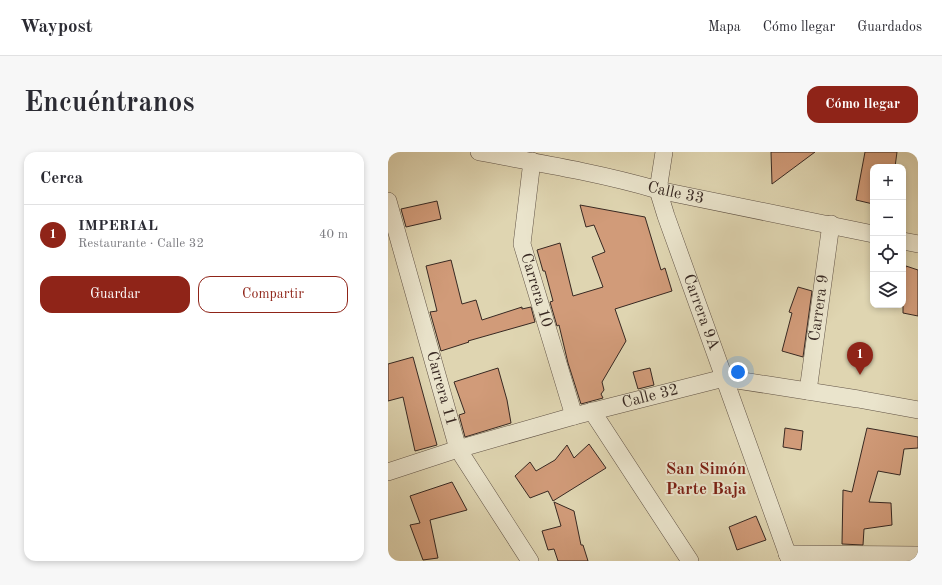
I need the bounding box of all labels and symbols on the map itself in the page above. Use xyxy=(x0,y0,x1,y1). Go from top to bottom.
street label: Calle 33 xyxy=(645,179,705,207)
street label: Carrera 10 xyxy=(517,251,555,329)
street label: Carrera 9A xyxy=(680,272,722,352)
street label: Carrera 9 xyxy=(807,273,832,342)
pin: 1 xyxy=(847,342,873,375)
street label: Carrera 11 xyxy=(423,350,459,428)
your location xyxy=(728,362,748,382)
street label: Calle 32 xyxy=(620,382,680,412)
district label: San Simón Parte Baja xyxy=(666,461,747,498)

